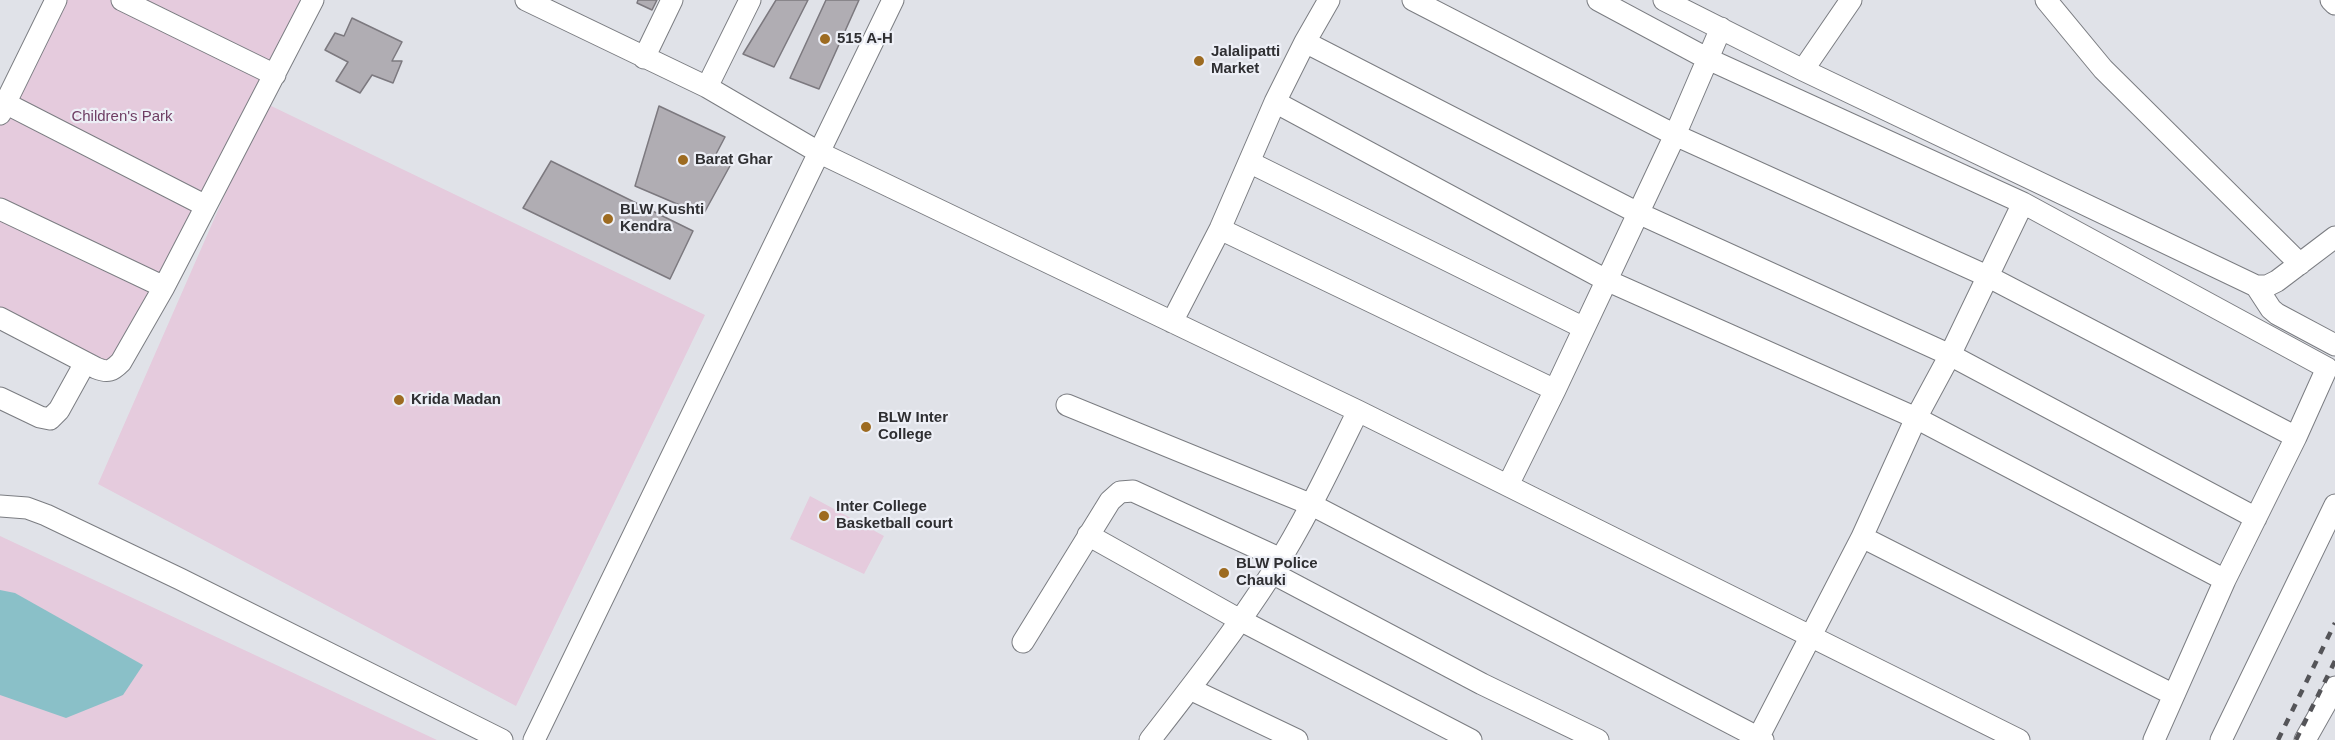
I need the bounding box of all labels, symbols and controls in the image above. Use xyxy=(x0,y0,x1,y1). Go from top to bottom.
place label: 515 A-H xyxy=(837,30,893,48)
marker: 515 A-H xyxy=(818,32,832,46)
place label: Jalalipatti Market xyxy=(1211,43,1280,78)
marker: Jalalipatti Market xyxy=(1192,54,1206,68)
park label: Children's Park xyxy=(71,108,173,126)
place label: Barat Ghar xyxy=(695,151,773,169)
marker: Barat Ghar xyxy=(676,153,690,167)
place label: BLW Kushti Kendra xyxy=(620,201,704,236)
marker: BLW Kushti Kendra xyxy=(601,212,615,226)
place label: Krida Madan xyxy=(411,391,501,409)
marker: Krida Madan xyxy=(392,393,406,407)
place label: BLW Inter College xyxy=(878,409,948,444)
marker: BLW Inter College xyxy=(859,420,873,434)
place label: Inter College Basketball court xyxy=(836,498,953,533)
marker: Inter College Basketball court xyxy=(817,509,831,523)
place label: BLW Police Chauki xyxy=(1236,555,1318,590)
marker: BLW Police Chauki xyxy=(1217,566,1231,580)

